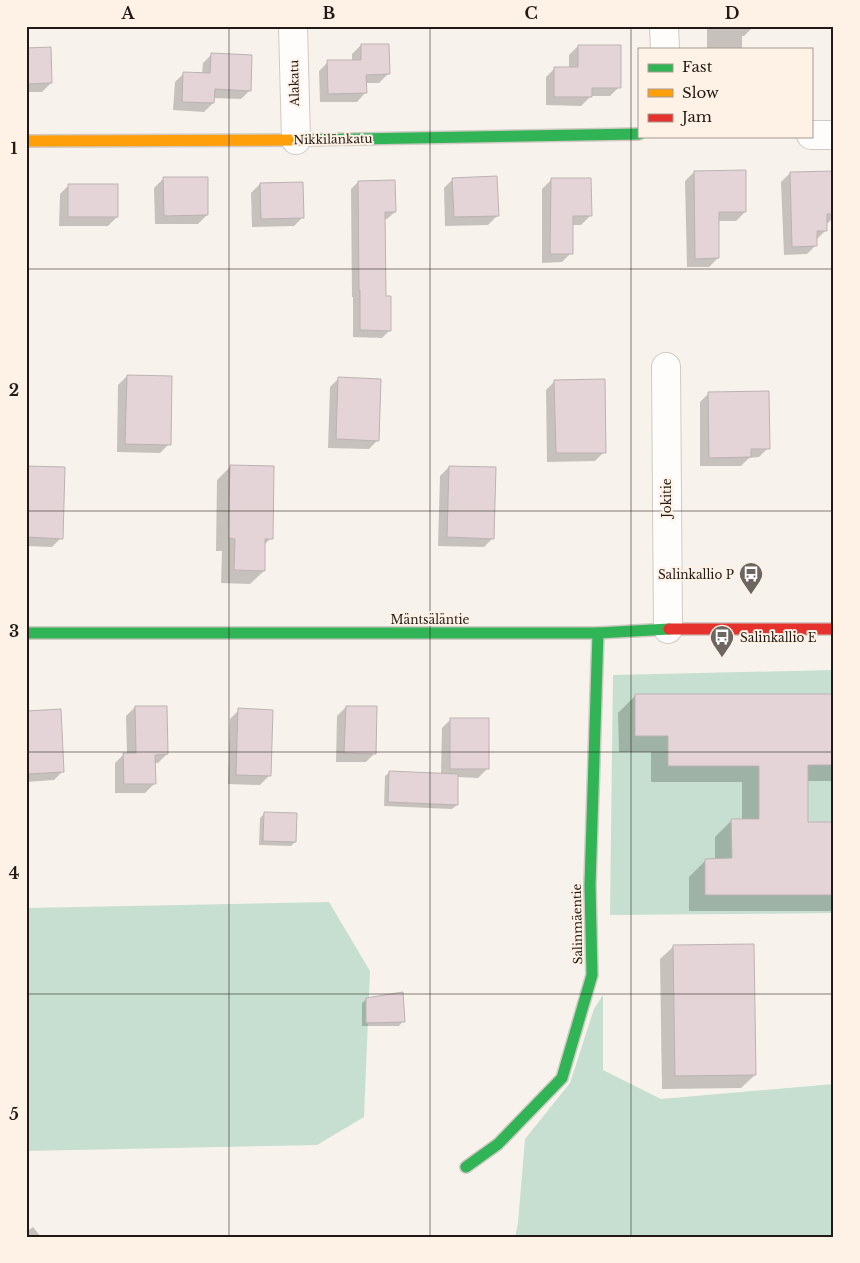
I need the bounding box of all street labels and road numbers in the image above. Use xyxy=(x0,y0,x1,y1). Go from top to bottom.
street label: Alakatu xyxy=(286,60,302,107)
street label: Nikkilänkatu xyxy=(293,131,373,147)
street label: Jokitie xyxy=(659,478,674,520)
street label: Mäntsäläntie xyxy=(391,612,470,627)
street label: Salinmäentie xyxy=(569,883,585,965)

